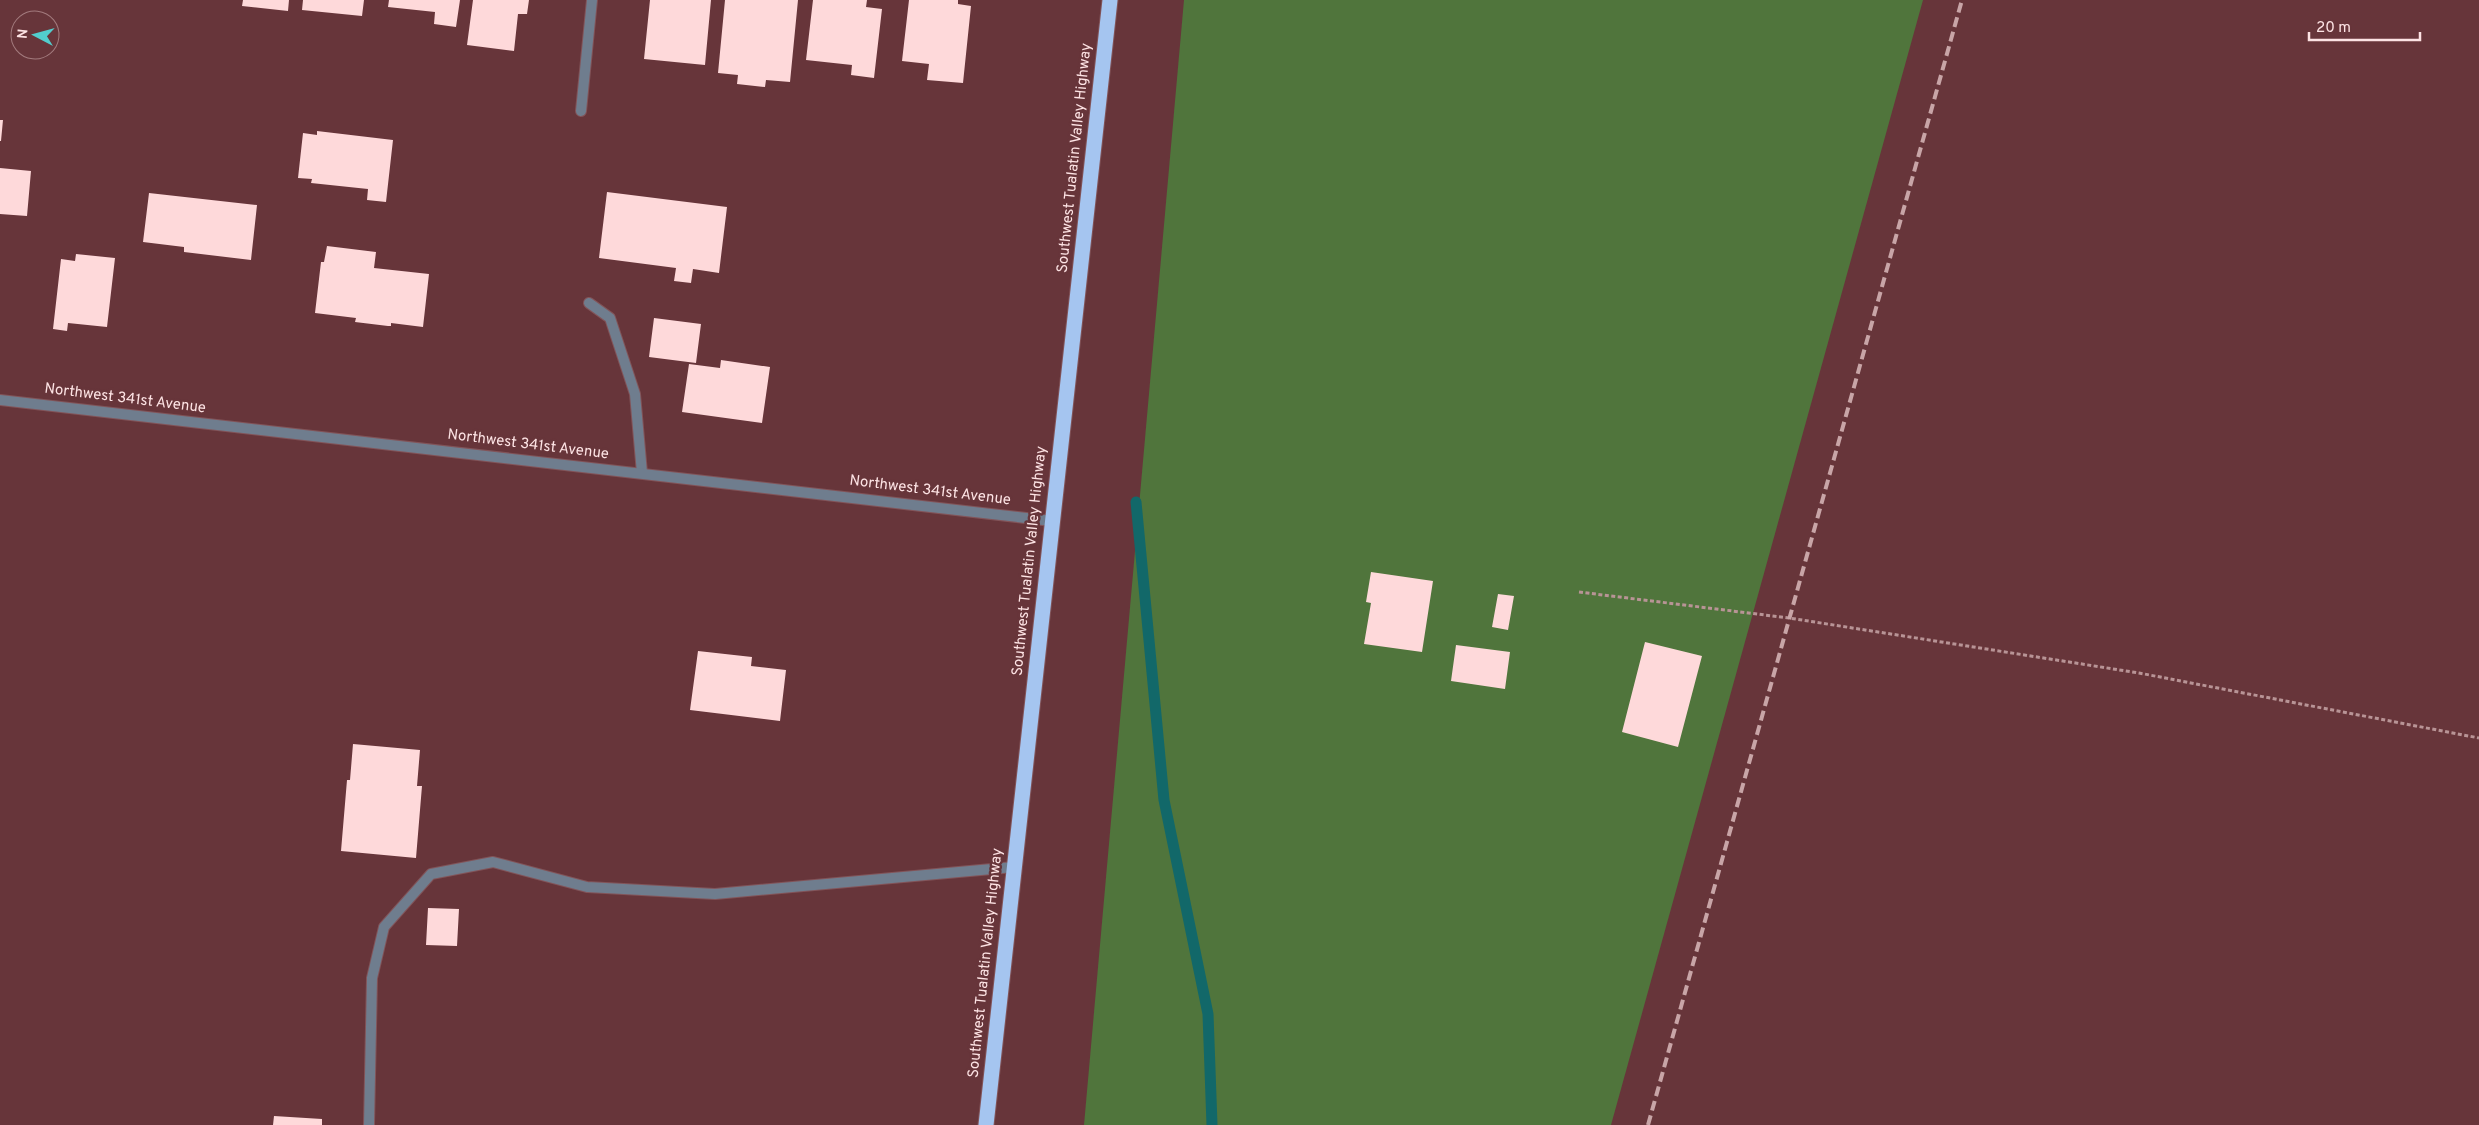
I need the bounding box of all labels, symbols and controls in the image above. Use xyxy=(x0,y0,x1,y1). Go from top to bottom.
north arrow xyxy=(10,10,60,60)
scale bar xyxy=(2309,10,2420,42)
text: 20 m xyxy=(2316,19,2351,38)
text: N xyxy=(15,28,33,40)
street label: Southwest Tualatin Valley Highway xyxy=(1053,42,1097,274)
street label: Northwest 341st Avenue xyxy=(43,380,207,418)
street label: Northwest 341st Avenue xyxy=(446,426,610,464)
street label: Southwest Tualatin Valley Highway xyxy=(1008,445,1052,677)
street label: Northwest 341st Avenue xyxy=(848,472,1012,510)
street label: Southwest Tualatin Valley Highway xyxy=(964,847,1008,1079)

